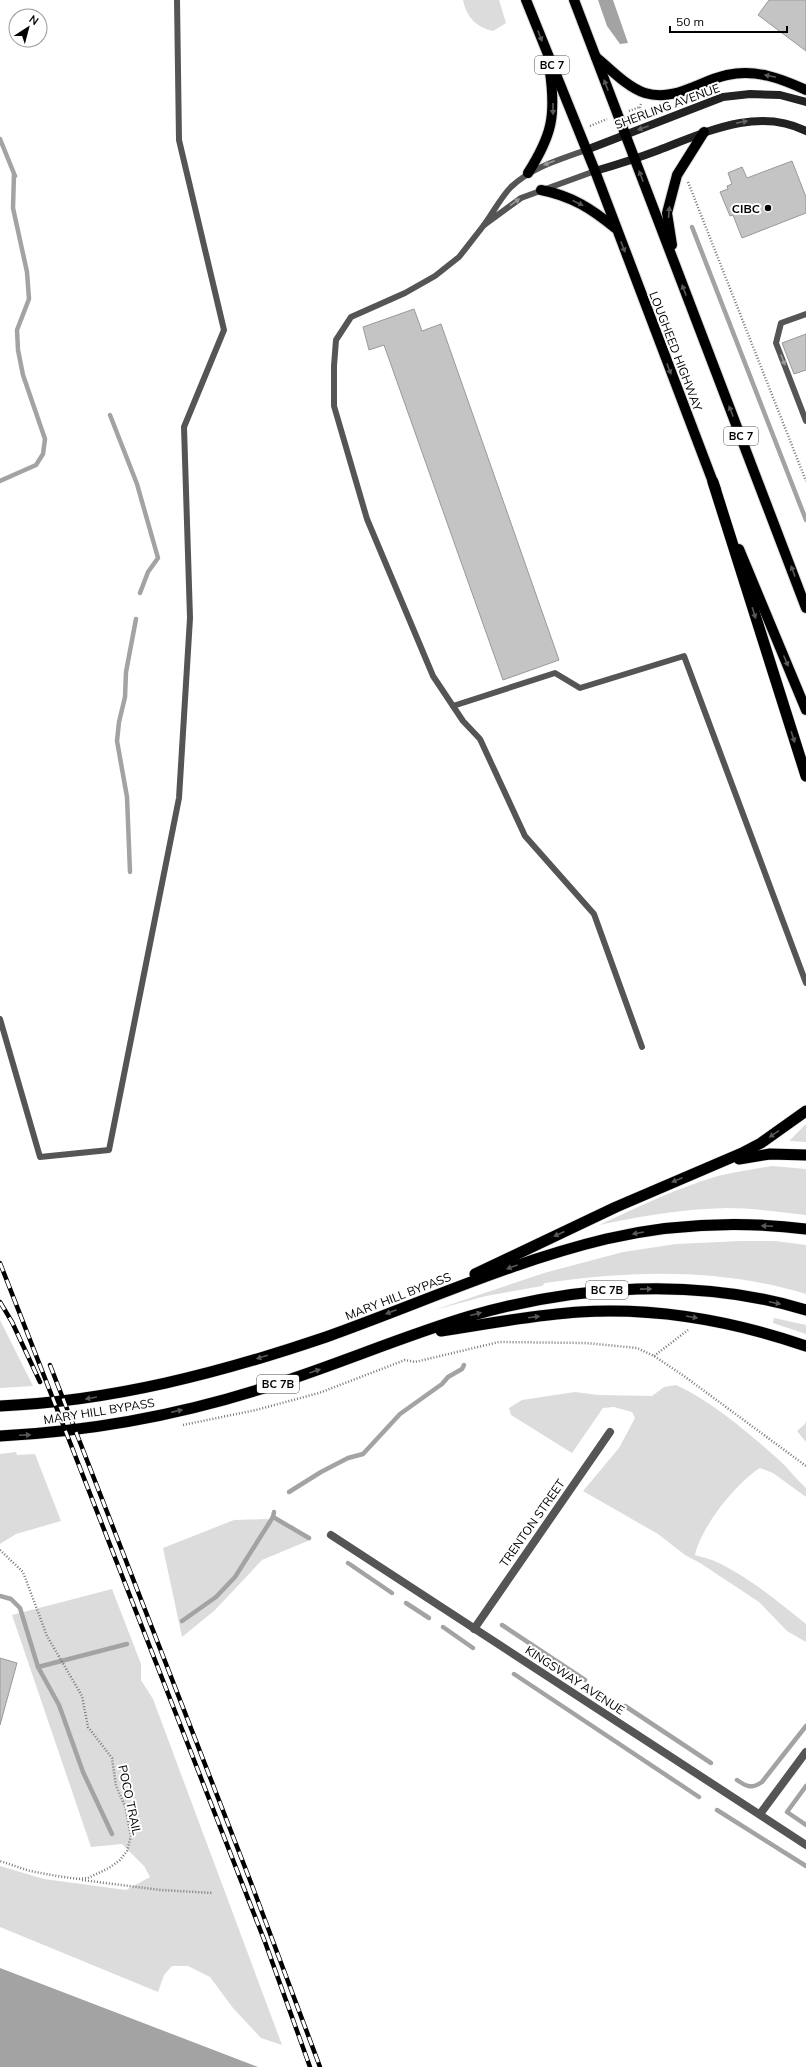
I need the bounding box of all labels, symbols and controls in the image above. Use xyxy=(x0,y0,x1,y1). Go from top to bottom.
north arrow xyxy=(8,8,48,48)
scale bar xyxy=(670,8,787,34)
text: N xyxy=(26,12,41,28)
text: 50 m xyxy=(676,14,704,29)
one-way arrow xyxy=(538,31,544,43)
road number: BC 7 xyxy=(535,56,569,74)
one-way arrow xyxy=(764,72,776,78)
one-way arrow xyxy=(602,78,608,90)
street label: SHERLING AVENUE xyxy=(612,80,722,132)
one-way arrow xyxy=(550,103,556,116)
one-way arrow xyxy=(735,119,748,125)
one-way arrow xyxy=(636,125,648,131)
one-way arrow xyxy=(543,161,555,167)
one-way arrow xyxy=(638,170,644,181)
one-way arrow xyxy=(510,198,521,206)
one-way arrow xyxy=(573,200,585,206)
place label: CIBC xyxy=(732,201,760,216)
marker: CIBC xyxy=(763,203,773,213)
one-way arrow xyxy=(665,206,672,218)
one-way arrow xyxy=(620,242,626,254)
one-way arrow xyxy=(681,283,687,295)
street label: LOUGHEED HIGHWAY xyxy=(646,289,706,413)
one-way arrow xyxy=(780,355,786,367)
one-way arrow xyxy=(667,363,673,375)
one-way arrow xyxy=(728,404,734,416)
road number: BC 7 xyxy=(724,427,758,445)
one-way arrow xyxy=(790,565,796,577)
one-way arrow xyxy=(751,607,757,619)
one-way arrow xyxy=(783,656,789,668)
one-way arrow xyxy=(790,732,796,744)
one-way arrow xyxy=(769,1130,779,1138)
one-way arrow xyxy=(672,1177,683,1183)
one-way arrow xyxy=(761,1222,773,1229)
one-way arrow xyxy=(632,1230,644,1236)
one-way arrow xyxy=(553,1231,565,1237)
one-way arrow xyxy=(506,1264,518,1270)
street label: MARY HILL BYPASS xyxy=(343,1269,453,1323)
road number: BC 7B xyxy=(586,1281,628,1299)
one-way arrow xyxy=(640,1286,653,1292)
one-way arrow xyxy=(769,1300,781,1306)
one-way arrow xyxy=(385,1310,397,1316)
one-way arrow xyxy=(470,1311,483,1317)
one-way arrow xyxy=(528,1314,540,1321)
one-way arrow xyxy=(686,1314,698,1320)
one-way arrow xyxy=(256,1354,268,1360)
one-way arrow xyxy=(310,1367,322,1373)
road number: BC 7B xyxy=(257,1375,299,1393)
street label: MARY HILL BYPASS xyxy=(42,1395,156,1427)
one-way arrow xyxy=(85,1395,97,1401)
one-way arrow xyxy=(171,1408,183,1414)
one-way arrow xyxy=(19,1431,31,1438)
street label: TRENTON STREET xyxy=(496,1476,568,1570)
street label: KINGSWAY AVENUE xyxy=(523,1642,627,1718)
street label: POCO TRAIL xyxy=(115,1764,145,1837)

